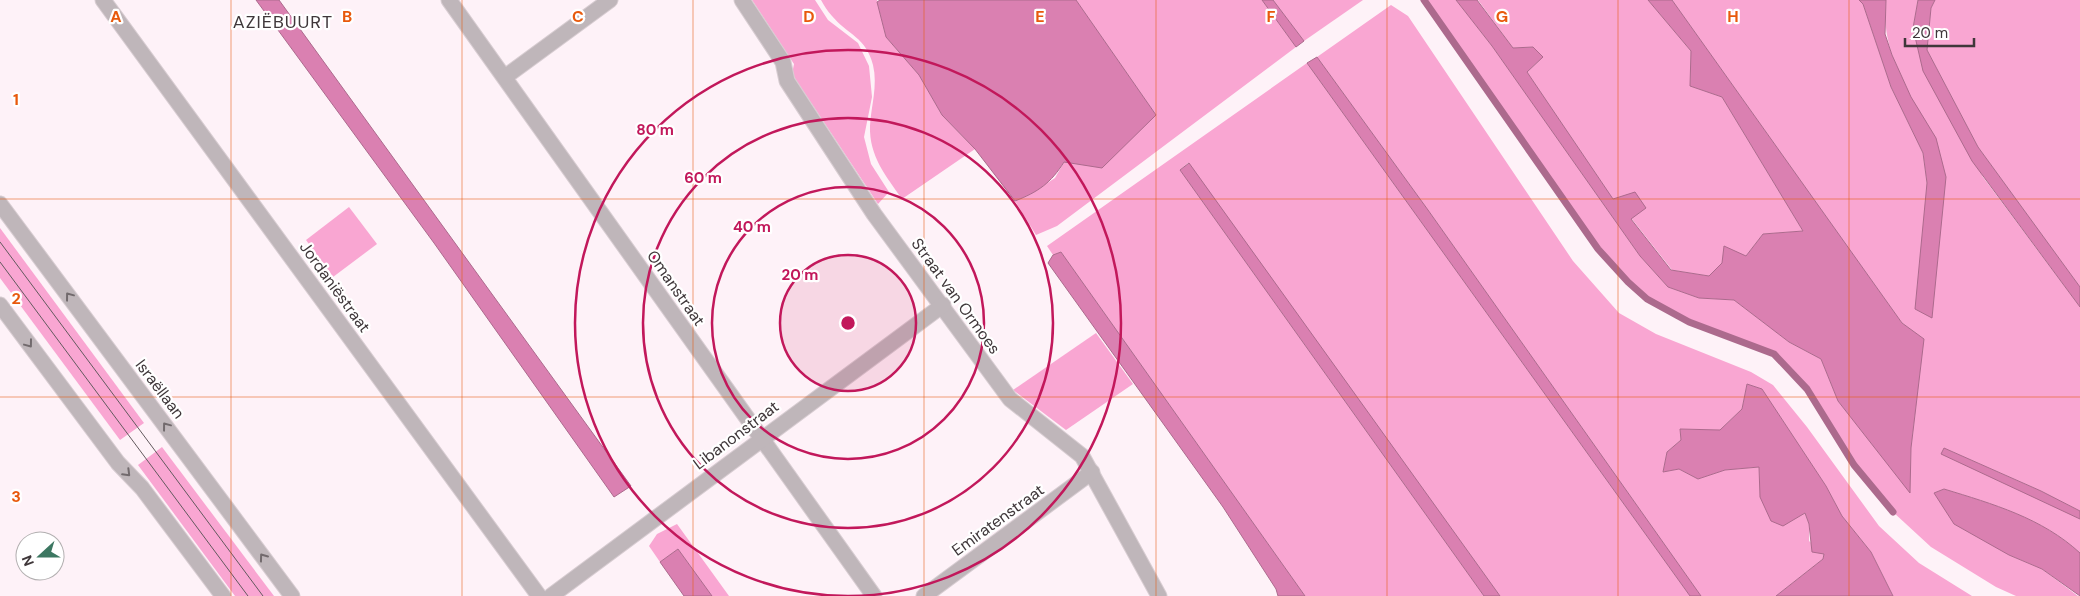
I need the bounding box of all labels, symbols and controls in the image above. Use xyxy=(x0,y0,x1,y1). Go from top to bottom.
text: A xyxy=(110,6,122,27)
text: B xyxy=(342,6,352,27)
text: C xyxy=(572,6,584,27)
text: D xyxy=(803,6,815,27)
text: E xyxy=(1035,6,1045,27)
text: F xyxy=(1267,6,1276,27)
text: G xyxy=(1496,6,1508,27)
text: H xyxy=(1727,6,1739,27)
district label: AZIËBUURT xyxy=(233,10,333,34)
scale bar xyxy=(1905,15,1974,47)
text: 20 m xyxy=(1912,23,1948,43)
text: 1 xyxy=(13,89,19,110)
text: 80 m xyxy=(636,120,674,140)
text: 60 m xyxy=(684,168,722,188)
text: 40 m xyxy=(733,217,771,237)
street label: Straat van Ormoes xyxy=(907,234,1005,358)
street label: Jordaniëstraat xyxy=(295,237,375,337)
street label: Omanstraat xyxy=(642,246,710,330)
text: 20 m xyxy=(782,265,818,285)
text: 2 xyxy=(11,288,21,309)
one-way arrow xyxy=(66,292,75,302)
centre of rings xyxy=(839,314,857,332)
one-way arrow xyxy=(23,338,32,348)
street label: Israëllaan xyxy=(131,355,189,423)
street label: Libanonstraat xyxy=(689,396,783,474)
one-way arrow xyxy=(163,422,172,432)
one-way arrow xyxy=(121,467,130,476)
street label: Emiratenstraat xyxy=(948,479,1048,561)
text: 3 xyxy=(11,486,21,507)
north arrow xyxy=(15,531,65,581)
text: N xyxy=(18,553,38,569)
one-way arrow xyxy=(260,554,268,563)

